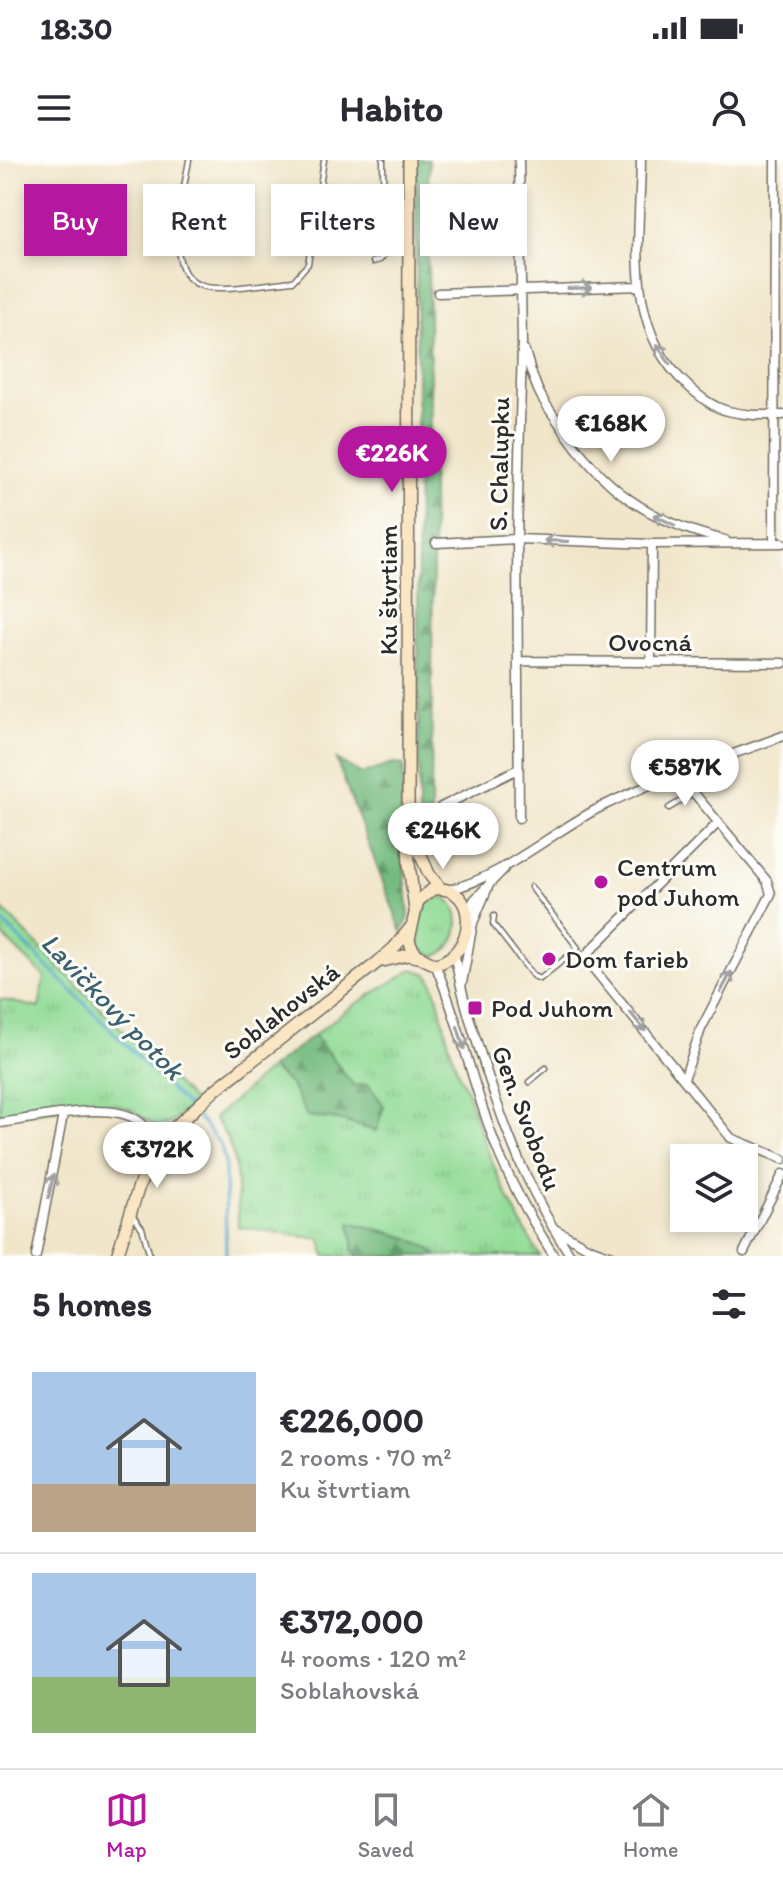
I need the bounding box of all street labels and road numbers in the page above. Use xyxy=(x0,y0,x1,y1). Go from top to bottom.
street label: S. Chalupku xyxy=(482,397,516,531)
street label: Ku štvrtiam xyxy=(372,525,404,655)
street label: Ovocná xyxy=(608,626,692,658)
street label: Soblahovská xyxy=(216,955,346,1066)
street label: Gen. Svobodu xyxy=(485,1041,569,1195)

